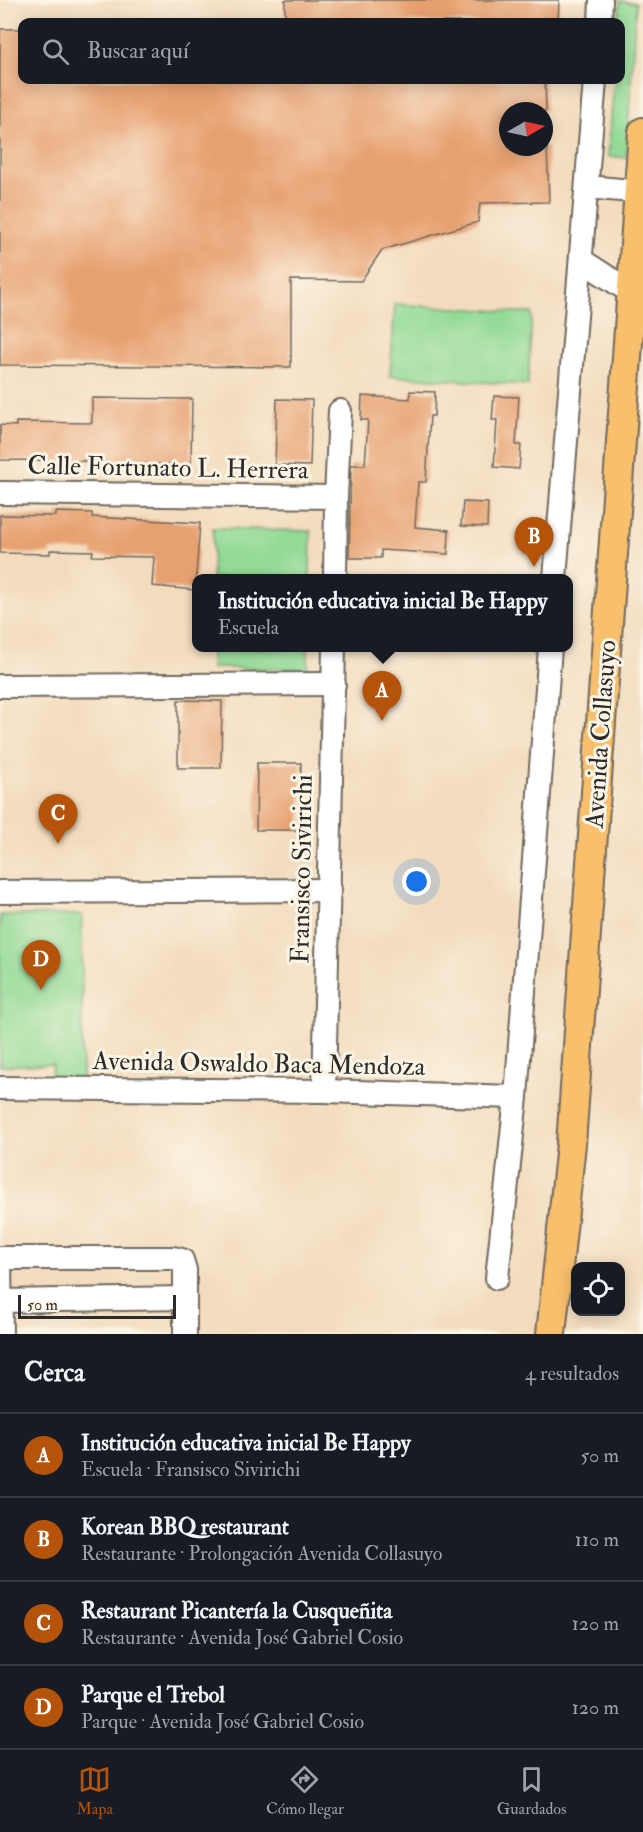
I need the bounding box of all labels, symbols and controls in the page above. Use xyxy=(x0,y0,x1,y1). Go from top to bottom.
search box xyxy=(18,18,625,84)
icon: search xyxy=(39,35,72,68)
text: Buscar aquí xyxy=(87,37,189,65)
north arrow xyxy=(499,102,553,156)
street label: Calle Fortunato L. Herrera xyxy=(27,450,309,486)
pin: B xyxy=(514,518,554,567)
popup xyxy=(192,574,573,652)
text: Institución educativa inicial Be Happy xyxy=(218,587,547,615)
text: Escuela xyxy=(218,615,279,640)
street label: Avenida Collasuyo xyxy=(578,639,624,830)
pin: A xyxy=(362,672,401,721)
street label: Fransisco Sivirichi xyxy=(284,774,320,964)
pin: C xyxy=(38,794,78,844)
your location xyxy=(402,867,431,896)
pin: D xyxy=(22,940,60,990)
street label: Avenida Oswaldo Baca Mendoza xyxy=(91,1045,426,1083)
map controls xyxy=(571,1262,625,1316)
button: locate xyxy=(571,1262,625,1316)
scale bar xyxy=(18,1292,176,1320)
text: 50 m xyxy=(27,1295,58,1315)
text: Cerca xyxy=(24,1357,85,1389)
text: 4 resultados xyxy=(525,1361,619,1386)
text: Institución educativa inicial Be Happy xyxy=(81,1429,411,1457)
text: A xyxy=(37,1443,50,1468)
text: 50 m xyxy=(580,1443,619,1468)
text: Escuela · Fransisco Sivirichi xyxy=(81,1457,300,1482)
text: Korean BBQ restaurant xyxy=(81,1513,289,1541)
text: B xyxy=(37,1527,50,1552)
text: 110 m xyxy=(575,1527,619,1552)
text: Restaurante · Prolongación Avenida Collasuyo xyxy=(81,1541,442,1566)
text: Restaurant Picantería la Cusqueñita xyxy=(81,1597,392,1625)
text: C xyxy=(36,1611,51,1636)
text: 120 m xyxy=(572,1611,619,1636)
text: Restaurante · Avenida José Gabriel Cosio xyxy=(81,1625,403,1650)
text: Parque el Trebol xyxy=(81,1681,225,1709)
text: D xyxy=(35,1695,52,1720)
text: 120 m xyxy=(572,1695,619,1720)
text: Parque · Avenida José Gabriel Cosio xyxy=(81,1709,364,1734)
tab: Mapa xyxy=(76,1763,113,1819)
tab: Cómo llegar xyxy=(266,1763,344,1819)
tab: Guardados xyxy=(497,1763,567,1819)

